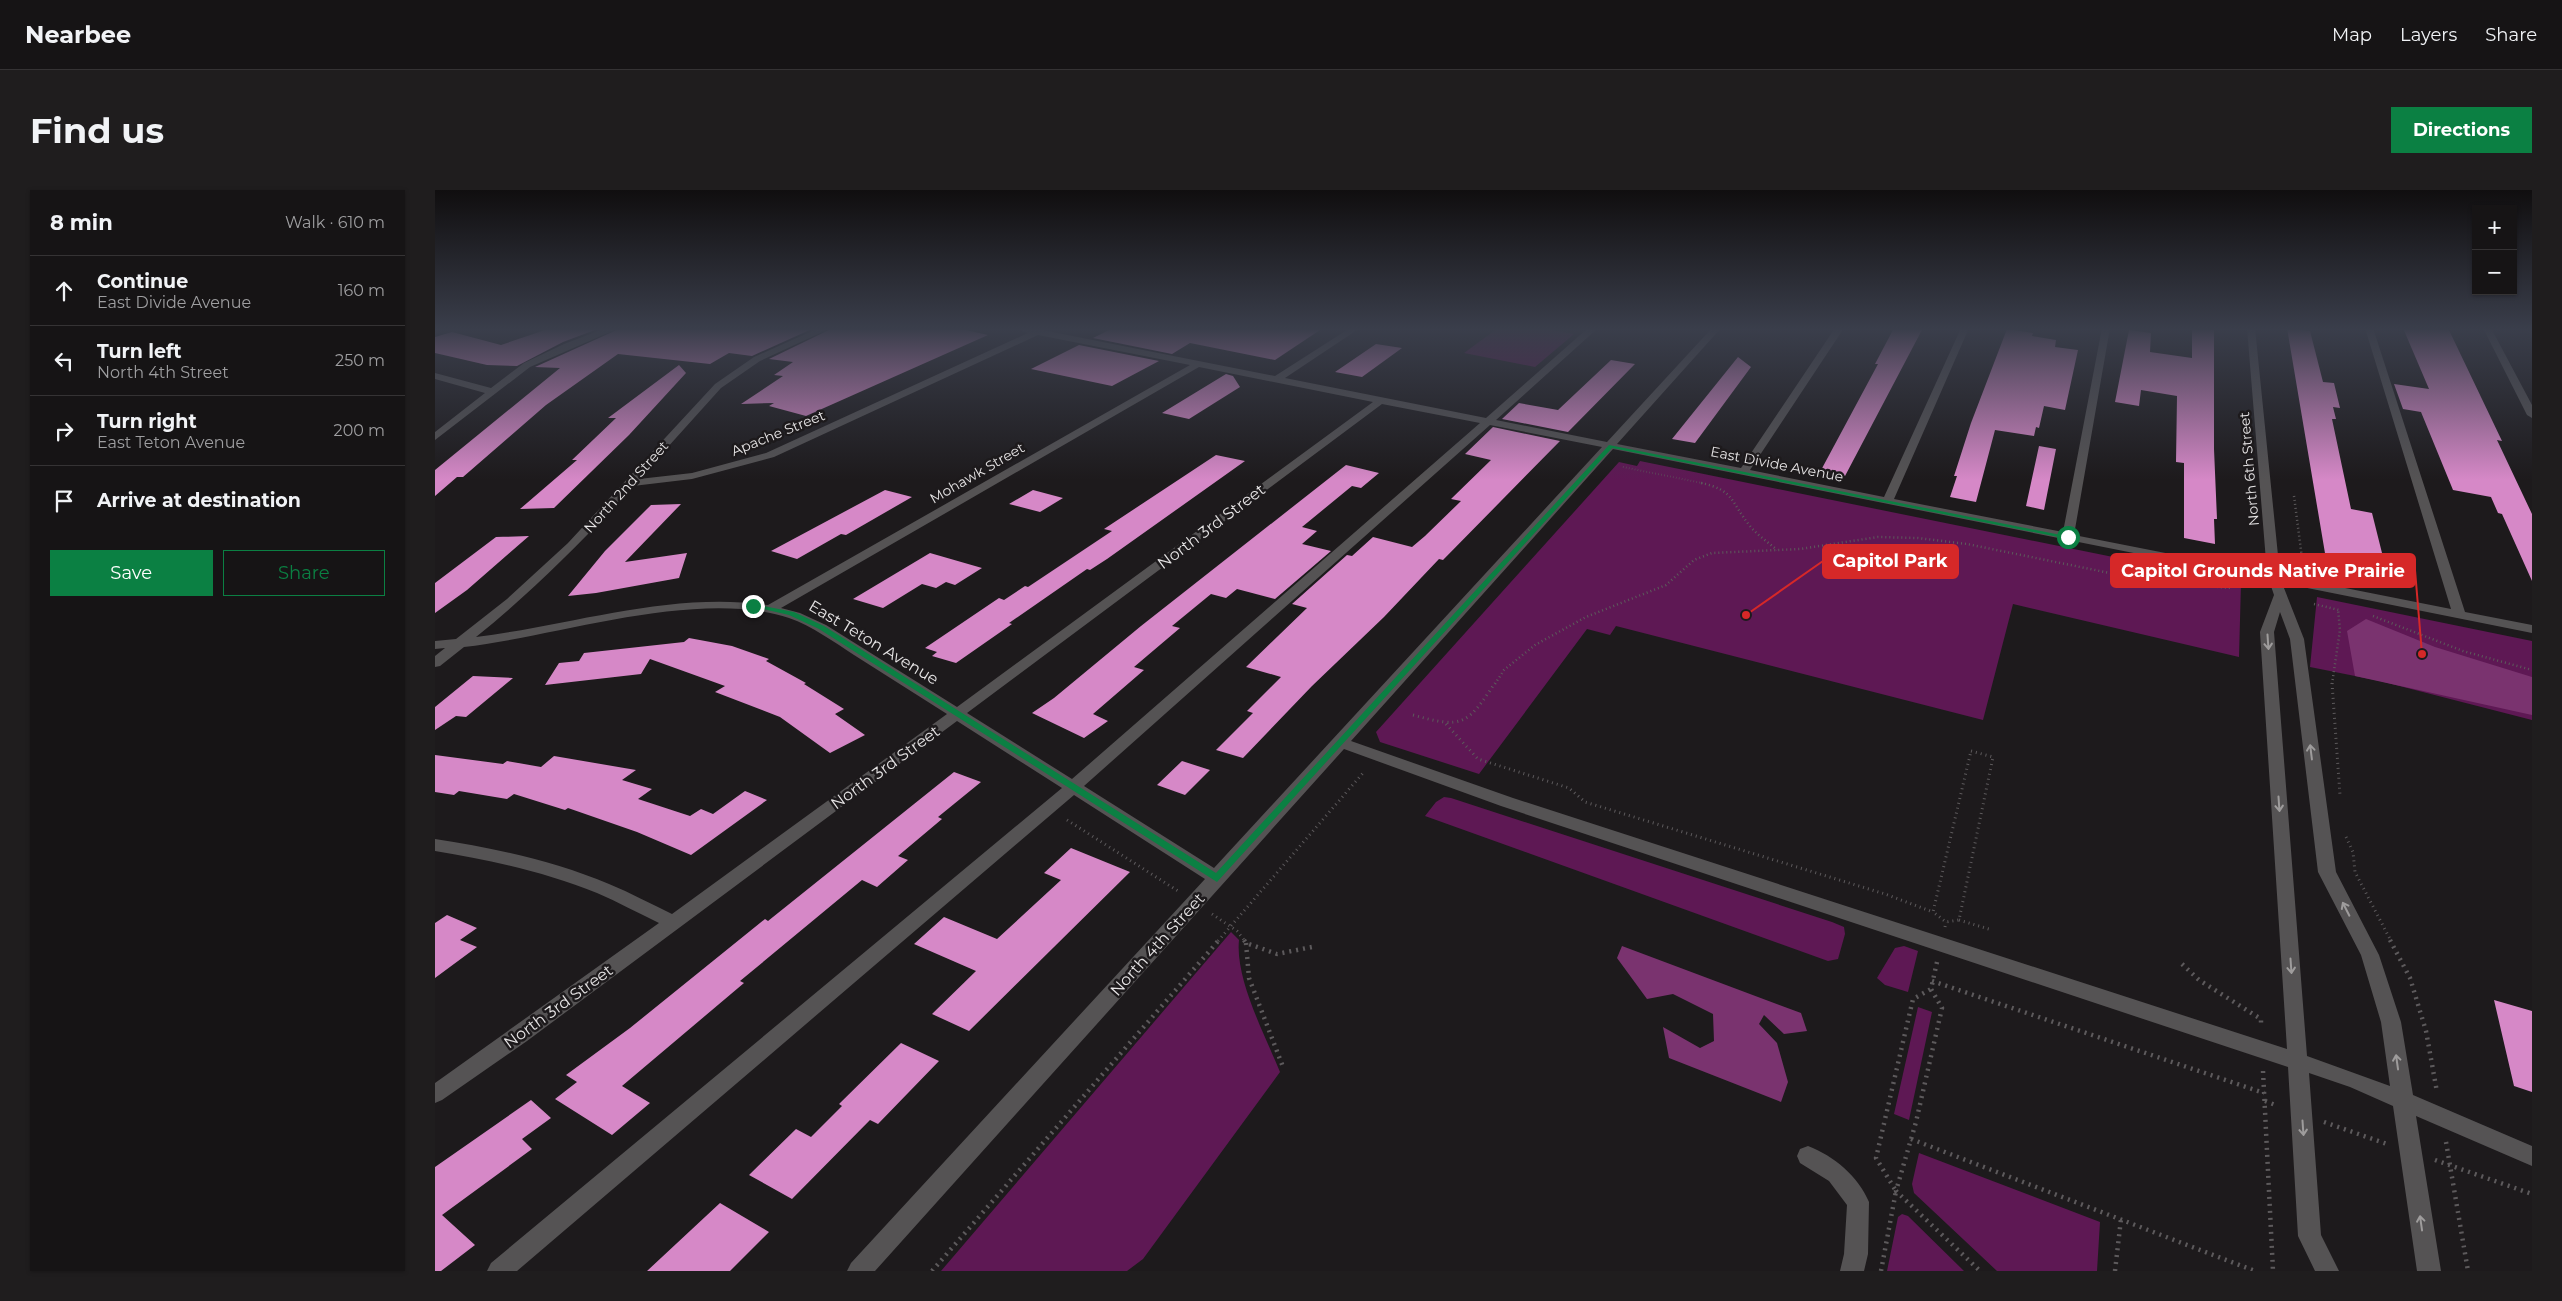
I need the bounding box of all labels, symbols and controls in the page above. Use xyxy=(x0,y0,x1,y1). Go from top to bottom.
text: Nearbee xyxy=(25,20,131,49)
text: Map xyxy=(2332,24,2372,46)
text: Layers xyxy=(2400,24,2457,46)
text: Share xyxy=(2485,24,2537,46)
button: Directions xyxy=(2391,107,2532,153)
text: Find us xyxy=(30,109,164,152)
map controls xyxy=(2472,205,2517,295)
button: + xyxy=(2472,205,2517,250)
text: 8 min xyxy=(50,210,113,235)
text: Walk · 610 m xyxy=(285,213,385,232)
button: − xyxy=(2472,250,2517,295)
text: Continue xyxy=(97,270,188,293)
icon: ahead xyxy=(50,277,78,305)
text: 160 m xyxy=(338,281,385,300)
text: East Divide Avenue xyxy=(97,293,251,312)
text: Turn left xyxy=(97,340,182,363)
icon: left xyxy=(50,347,78,375)
text: 250 m xyxy=(335,351,385,370)
text: North 4th Street xyxy=(97,363,229,382)
street label: Apache Street xyxy=(729,406,828,460)
text: Turn right xyxy=(97,410,197,433)
street label: North 6th Street xyxy=(2235,411,2263,527)
icon: right xyxy=(50,417,78,445)
text: 200 m xyxy=(334,421,385,440)
text: East Teton Avenue xyxy=(97,433,245,452)
street label: North 2nd Street xyxy=(580,437,672,537)
street label: Mohawk Street xyxy=(926,438,1028,507)
street label: East Divide Avenue xyxy=(1709,442,1845,486)
street label: North 3rd Street xyxy=(1154,479,1269,573)
icon: arrive xyxy=(50,487,78,515)
text: Arrive at destination xyxy=(97,489,301,512)
route start xyxy=(2057,526,2080,549)
callout: Capitol Park xyxy=(1823,545,1958,578)
button: Save xyxy=(50,550,213,596)
button: Share xyxy=(223,550,385,596)
text: Capitol Park xyxy=(1832,550,1948,572)
callout: Capitol Grounds Native Prairie xyxy=(2111,554,2415,587)
text: Capitol Grounds Native Prairie xyxy=(2121,560,2405,582)
route end xyxy=(742,595,765,618)
street label: East Teton Avenue xyxy=(805,596,942,689)
one-way arrow xyxy=(2263,634,2272,650)
street label: North 3rd Street xyxy=(827,721,944,813)
one-way arrow xyxy=(2306,745,2316,761)
one-way arrow xyxy=(2275,796,2284,812)
street label: North 4th Street xyxy=(1106,889,1209,1000)
one-way arrow xyxy=(2341,902,2350,917)
one-way arrow xyxy=(2286,958,2296,974)
street label: North 3rd Street xyxy=(500,960,617,1052)
one-way arrow xyxy=(2392,1054,2402,1070)
one-way arrow xyxy=(2298,1120,2307,1136)
one-way arrow xyxy=(2416,1215,2426,1231)

